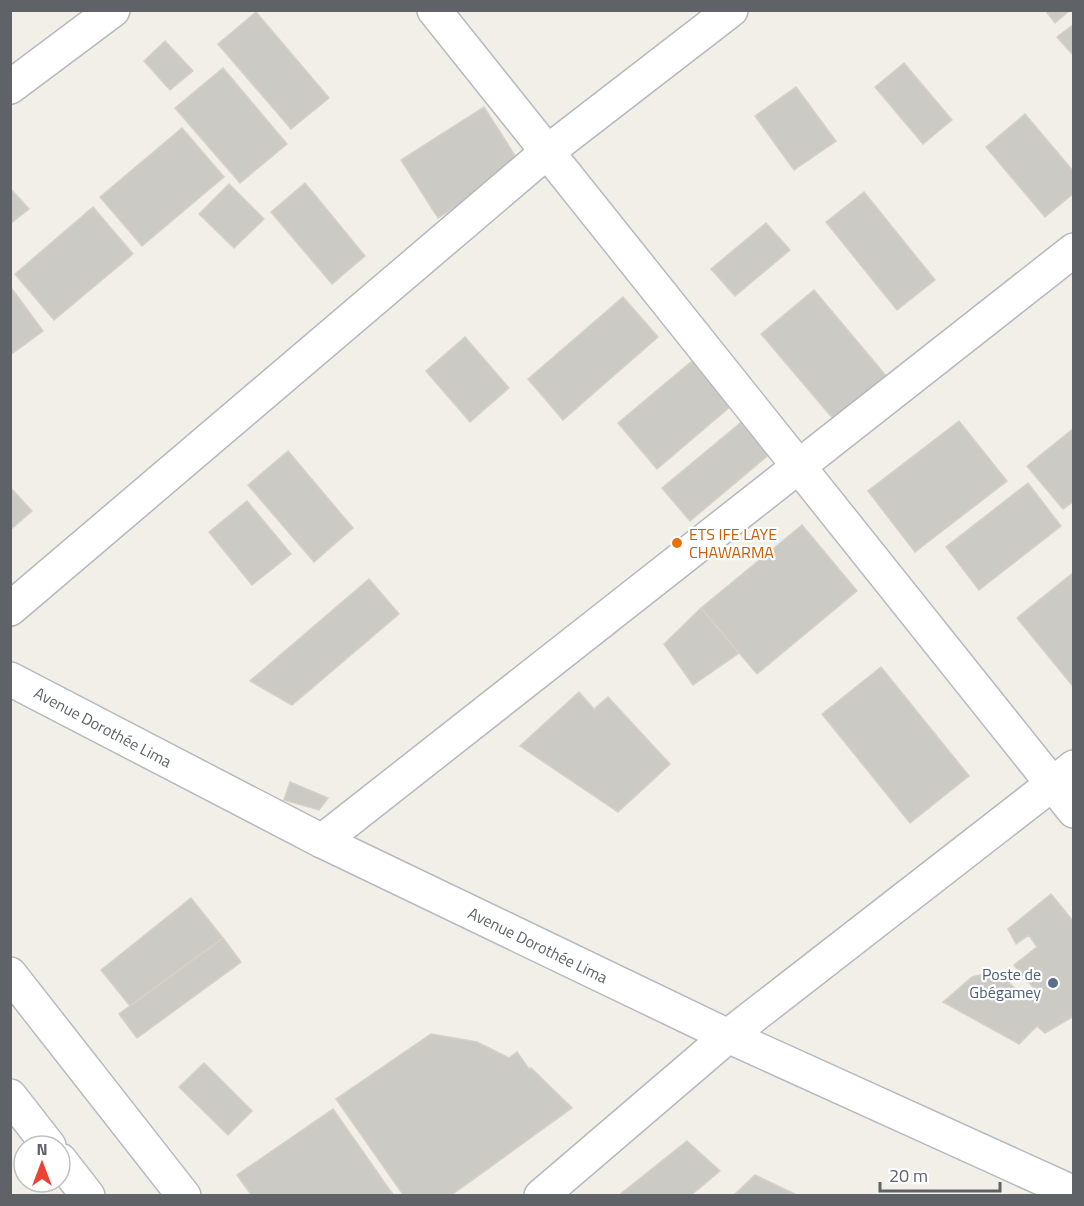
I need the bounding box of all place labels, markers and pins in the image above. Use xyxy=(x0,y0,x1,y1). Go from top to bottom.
place label: ETS IFE LAYE CHAWARMA xyxy=(689,522,777,564)
marker: ETS IFE LAYE CHAWARMA xyxy=(670,536,684,550)
place label: Poste de Gbégamey xyxy=(969,962,1041,1004)
marker: Poste de Gbégamey xyxy=(1046,976,1060,990)

